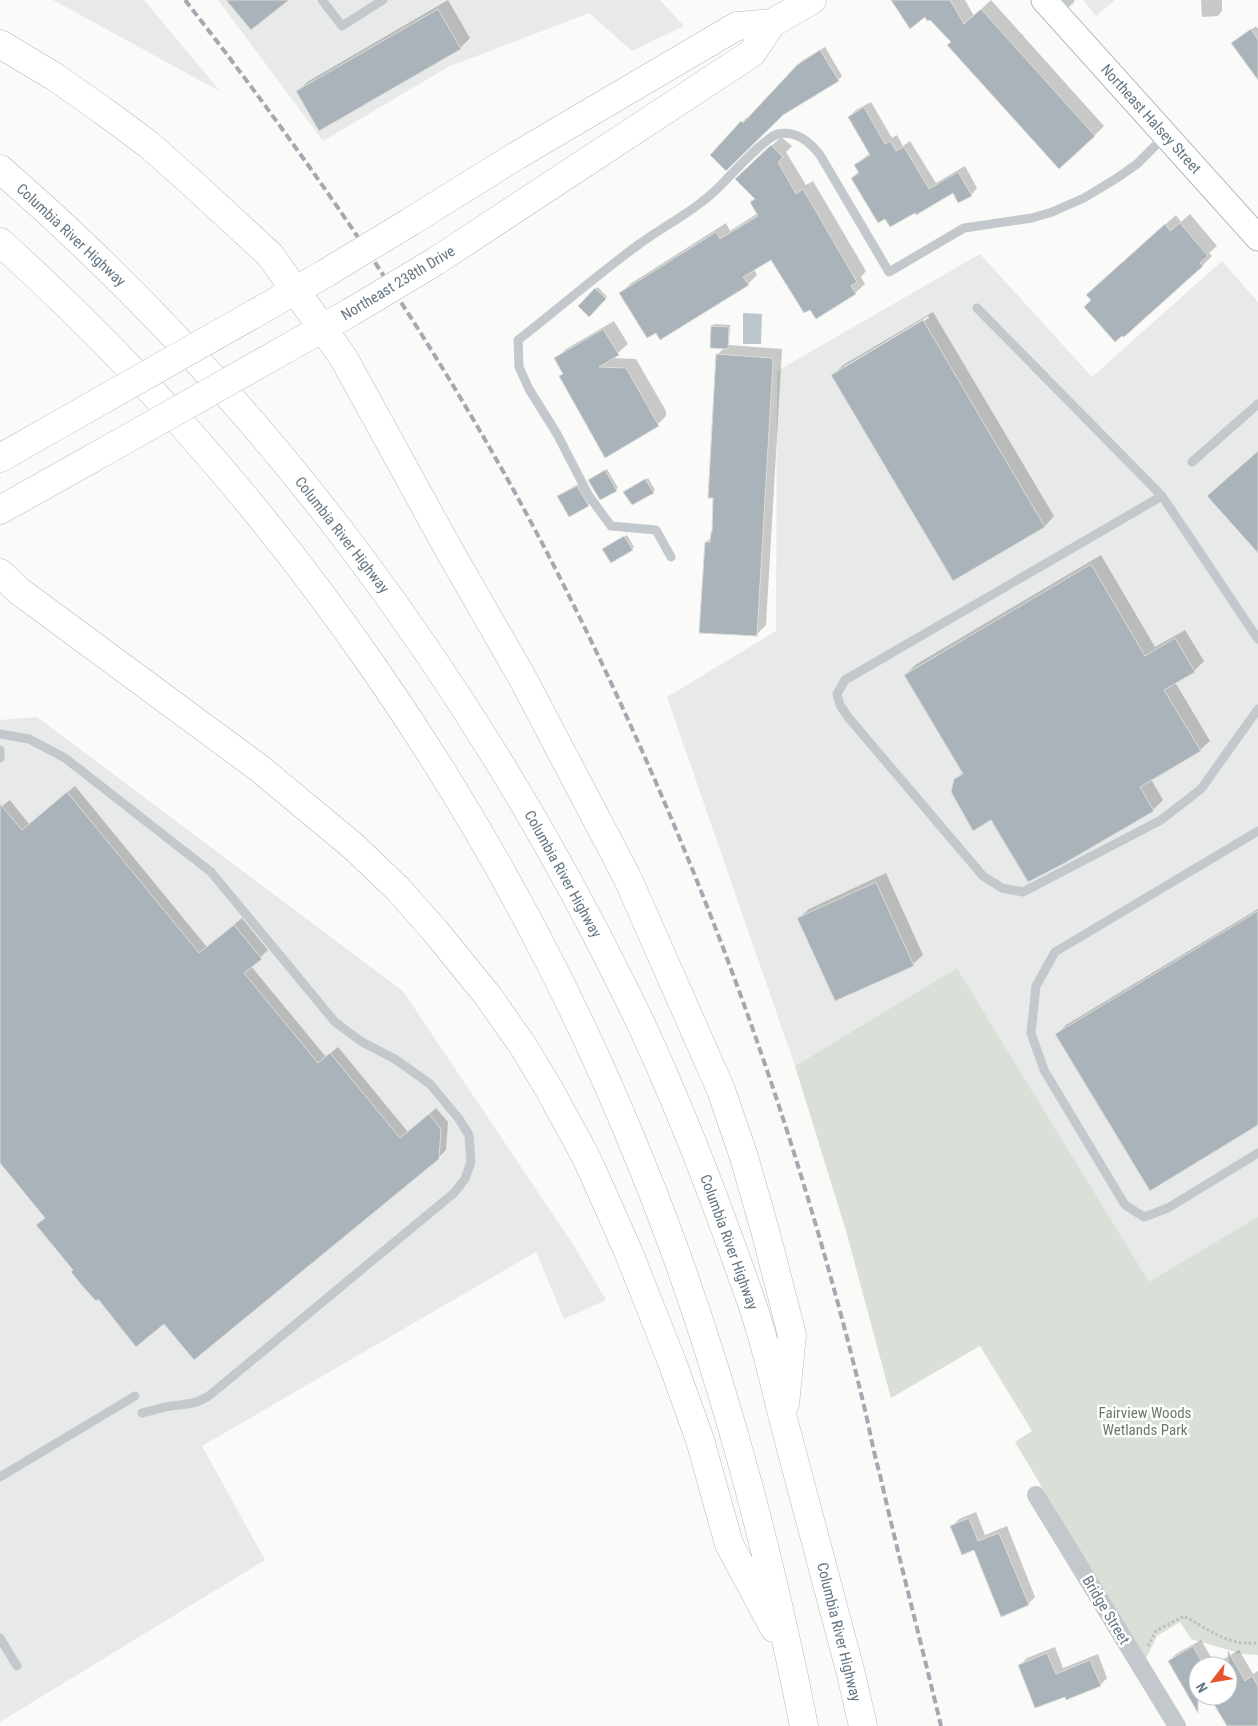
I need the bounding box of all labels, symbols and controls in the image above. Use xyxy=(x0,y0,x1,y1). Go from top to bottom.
street label: Northeast Halsey Street xyxy=(1097,61,1205,177)
street label: Columbia River Highway xyxy=(13,180,129,290)
street label: Northeast 238th Drive xyxy=(338,242,458,324)
street label: Columbia River Highway xyxy=(291,473,393,597)
street label: Columbia River Highway xyxy=(521,807,605,941)
street label: Columbia River Highway xyxy=(696,1172,762,1312)
park label: Fairview Woods Wetlands Park xyxy=(1099,1404,1192,1439)
street label: Columbia River Highway xyxy=(813,1561,865,1703)
street label: Bridge Street xyxy=(1079,1573,1133,1647)
north arrow xyxy=(1188,1656,1238,1706)
text: N xyxy=(1193,1680,1211,1695)

